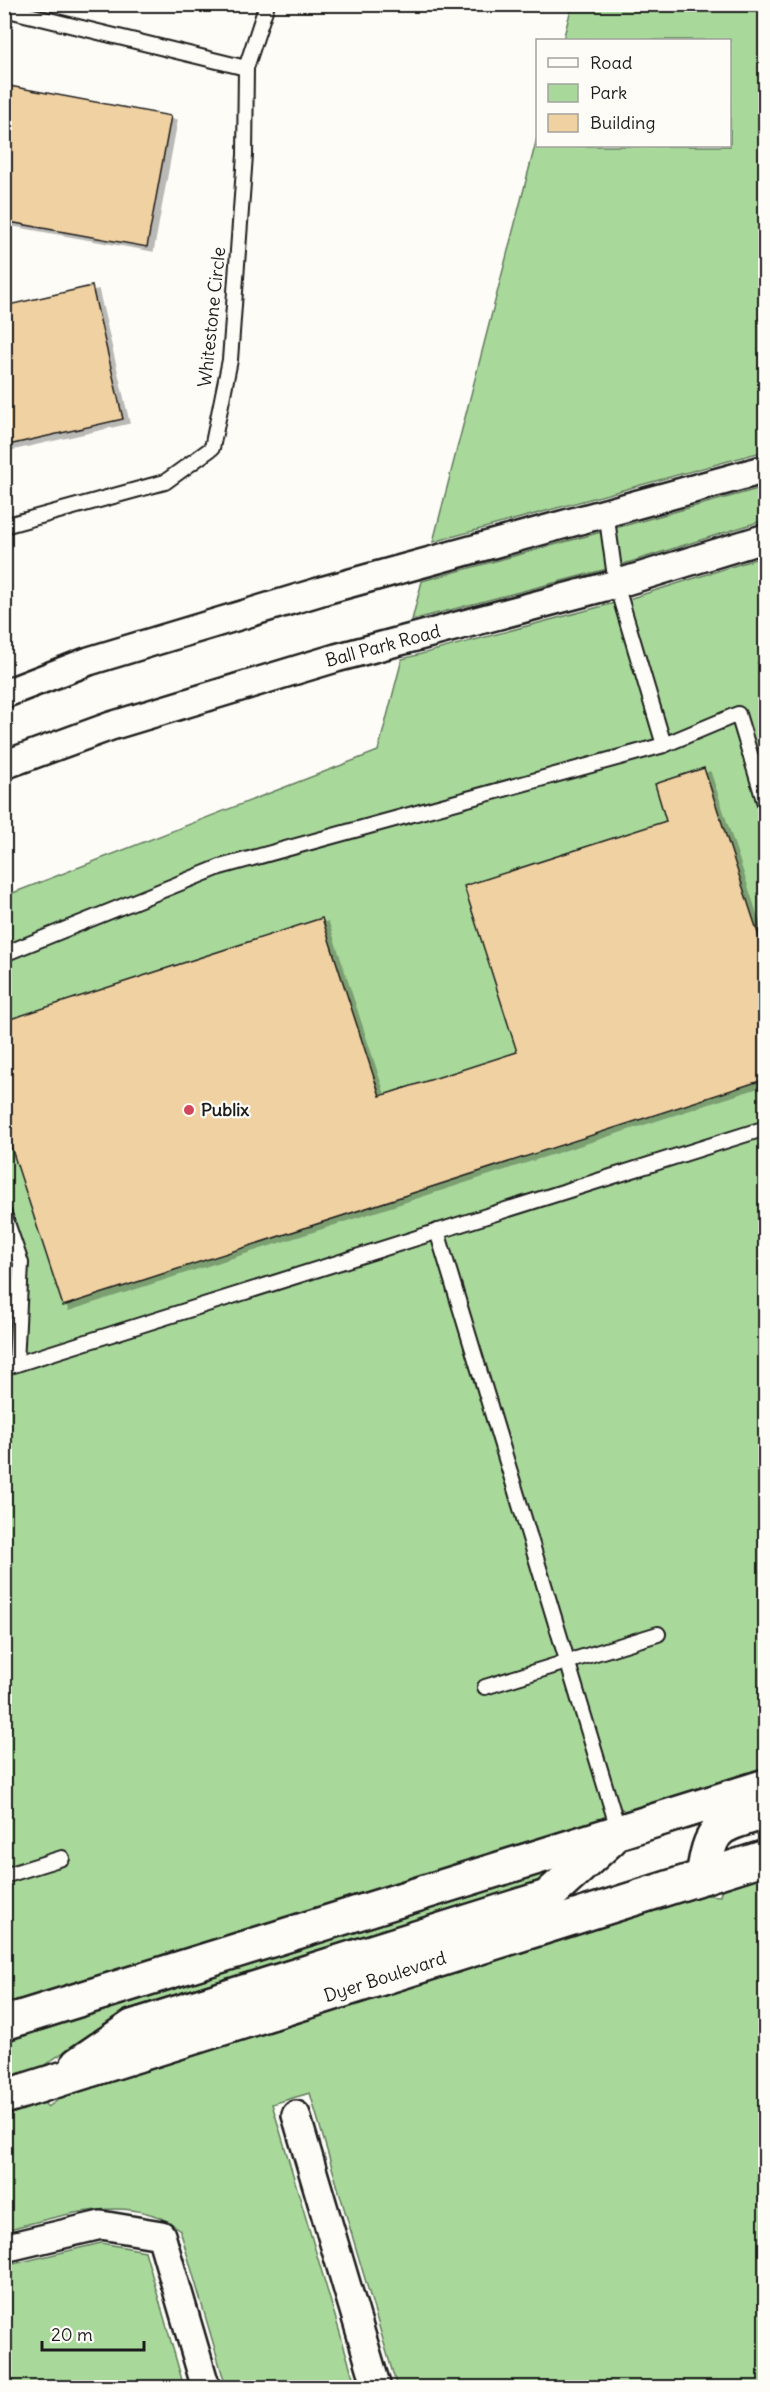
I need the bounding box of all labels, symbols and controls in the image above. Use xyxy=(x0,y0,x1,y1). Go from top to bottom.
legend xyxy=(536,39,731,147)
text: Road xyxy=(590,51,633,74)
text: Park xyxy=(590,81,627,104)
text: Building xyxy=(590,111,655,134)
street label: Whitestone Circle xyxy=(193,246,230,388)
street label: Ball Park Road xyxy=(323,619,443,672)
place label: Publix xyxy=(201,1098,249,1121)
marker: Publix xyxy=(182,1103,196,1117)
street label: Dyer Boulevard xyxy=(321,1946,449,2007)
scale bar xyxy=(42,2314,144,2352)
text: 20 m xyxy=(51,2323,93,2346)

